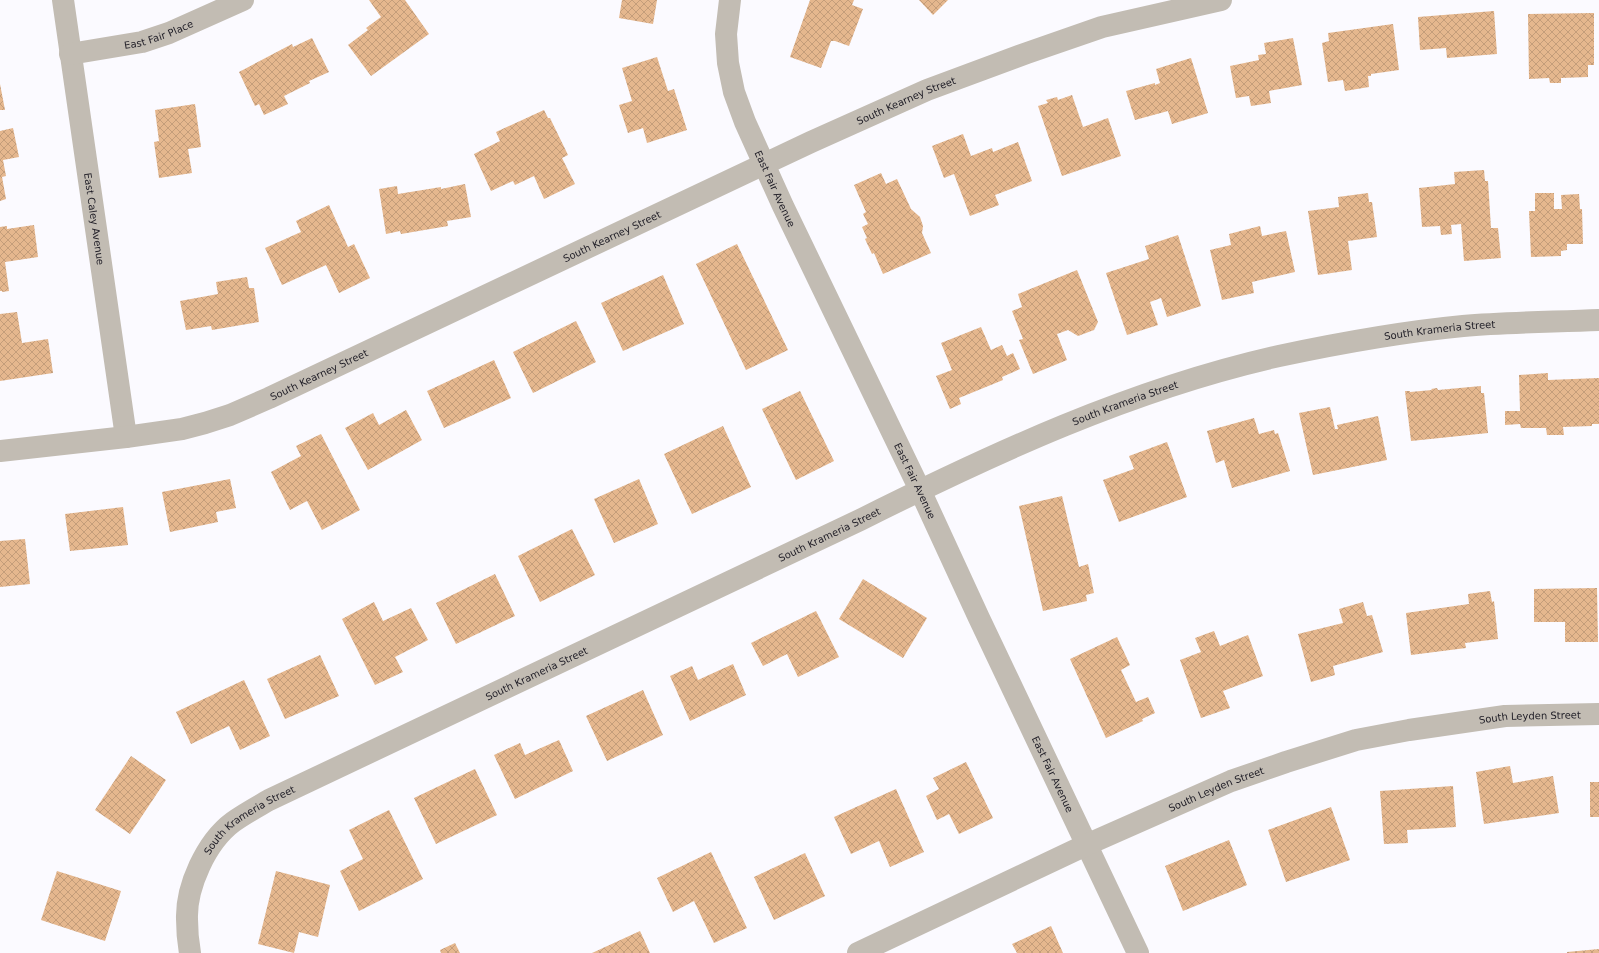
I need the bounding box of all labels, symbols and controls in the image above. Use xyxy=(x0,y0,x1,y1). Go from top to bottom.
street label: East Fair Place xyxy=(123,17,195,50)
street label: South Kearney Street xyxy=(855,74,957,126)
street label: East Fair Avenue xyxy=(753,149,798,229)
street label: East Caley Avenue xyxy=(82,172,107,266)
street label: South Kearney Street xyxy=(561,208,662,264)
street label: South Krameria Street xyxy=(1383,318,1495,342)
street label: South Kearney Street xyxy=(268,347,369,402)
street label: South Krameria Street xyxy=(1071,379,1179,427)
street label: East Fair Avenue xyxy=(892,441,938,521)
street label: South Krameria Street xyxy=(776,505,882,563)
street label: South Krameria Street xyxy=(484,644,589,702)
street label: South Leyden Street xyxy=(1478,709,1581,725)
street label: East Fair Avenue xyxy=(1030,734,1076,814)
street label: South Leyden Street xyxy=(1167,765,1265,813)
street label: South Krameria Street xyxy=(201,783,297,856)

